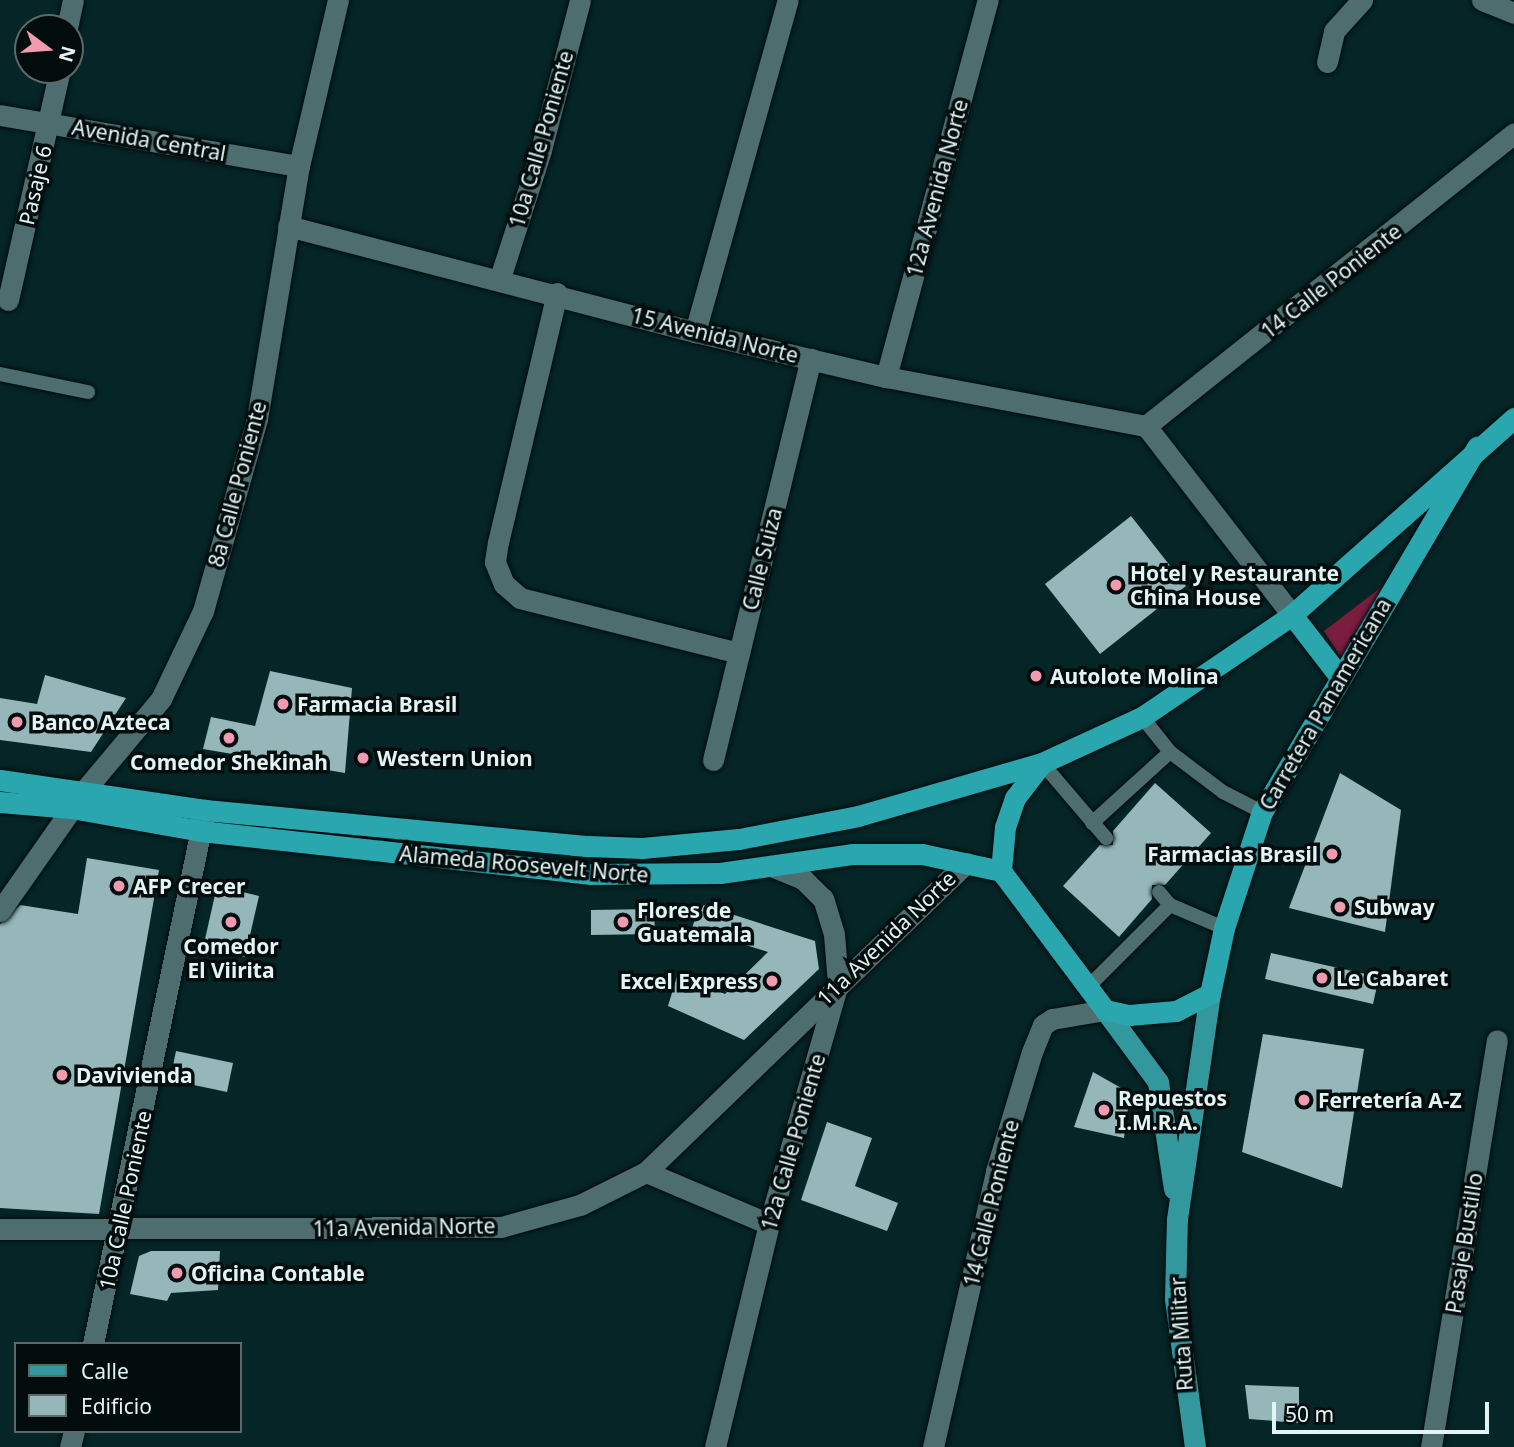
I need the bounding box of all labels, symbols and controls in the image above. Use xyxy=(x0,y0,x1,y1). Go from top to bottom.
north arrow xyxy=(14,14,84,84)
text: N xyxy=(53,43,82,65)
street label: 10a Calle Poniente xyxy=(504,48,578,230)
street label: 12a Avenida Norte xyxy=(901,97,973,279)
street label: Avenida Central xyxy=(70,114,228,166)
street label: Pasaje 6 xyxy=(14,143,56,227)
street label: 14 Calle Poniente xyxy=(1256,219,1406,343)
street label: 15 Avenida Norte xyxy=(629,302,801,368)
street label: 8a Calle Poniente xyxy=(203,398,271,570)
street label: Calle Suiza xyxy=(737,505,787,613)
place label: Hotel y Restaurante China House xyxy=(1130,560,1339,610)
marker: Hotel y Restaurante China House xyxy=(1108,577,1124,593)
street label: Carretera Panamericana xyxy=(1254,594,1396,814)
place label: Autolote Molina xyxy=(1050,663,1219,689)
marker: Autolote Molina xyxy=(1028,668,1044,684)
place label: Farmacia Brasil xyxy=(297,691,457,717)
marker: Farmacia Brasil xyxy=(275,696,291,712)
place label: Banco Azteca xyxy=(31,709,171,735)
marker: Banco Azteca xyxy=(9,714,25,730)
marker: Comedor Shekinah xyxy=(221,730,237,746)
place label: Western Union xyxy=(377,745,533,771)
place label: Comedor Shekinah xyxy=(130,749,328,775)
marker: Western Union xyxy=(355,750,371,766)
street label: Alameda Roosevelt Norte xyxy=(398,841,650,887)
place label: Farmacias Brasil xyxy=(1147,841,1318,867)
marker: Farmacias Brasil xyxy=(1324,846,1340,862)
street label: 11a Avenida Norte xyxy=(812,866,960,1010)
place label: AFP Crecer xyxy=(133,873,245,899)
marker: AFP Crecer xyxy=(111,878,127,894)
place label: Subway xyxy=(1354,894,1435,920)
place label: Flores de Guatemala xyxy=(637,897,752,947)
marker: Subway xyxy=(1332,899,1348,915)
marker: Comedor El Viirita xyxy=(223,914,239,930)
marker: Flores de Guatemala xyxy=(615,914,631,930)
place label: Comedor El Viirita xyxy=(183,933,279,983)
place label: Le Cabaret xyxy=(1336,965,1448,991)
place label: Excel Express xyxy=(620,968,758,994)
marker: Le Cabaret xyxy=(1314,970,1330,986)
marker: Excel Express xyxy=(764,973,780,989)
street label: 12a Calle Poniente xyxy=(756,1051,830,1233)
place label: Davivienda xyxy=(76,1062,193,1088)
marker: Davivienda xyxy=(54,1067,70,1083)
place label: Repuestos I.M.R.A. xyxy=(1118,1085,1227,1135)
place label: Ferretería A-Z xyxy=(1318,1087,1462,1113)
marker: Ferretería A-Z xyxy=(1296,1092,1312,1108)
marker: Repuestos I.M.R.A. xyxy=(1096,1102,1112,1118)
street label: 10a Calle Poniente xyxy=(94,1108,156,1292)
street label: 14 Calle Poniente xyxy=(958,1117,1024,1289)
street label: Pasaje Bustillo xyxy=(1440,1171,1488,1315)
street label: 11a Avenida Norte xyxy=(313,1213,495,1241)
place label: Oficina Contable xyxy=(191,1260,365,1286)
marker: Oficina Contable xyxy=(169,1265,185,1281)
street label: Ruta Militar xyxy=(1164,1276,1198,1392)
legend xyxy=(14,1342,242,1433)
text: Calle xyxy=(81,1357,129,1385)
scale bar xyxy=(1276,1388,1493,1432)
text: Edificio xyxy=(81,1392,152,1420)
text: 50 m xyxy=(1285,1400,1334,1428)

